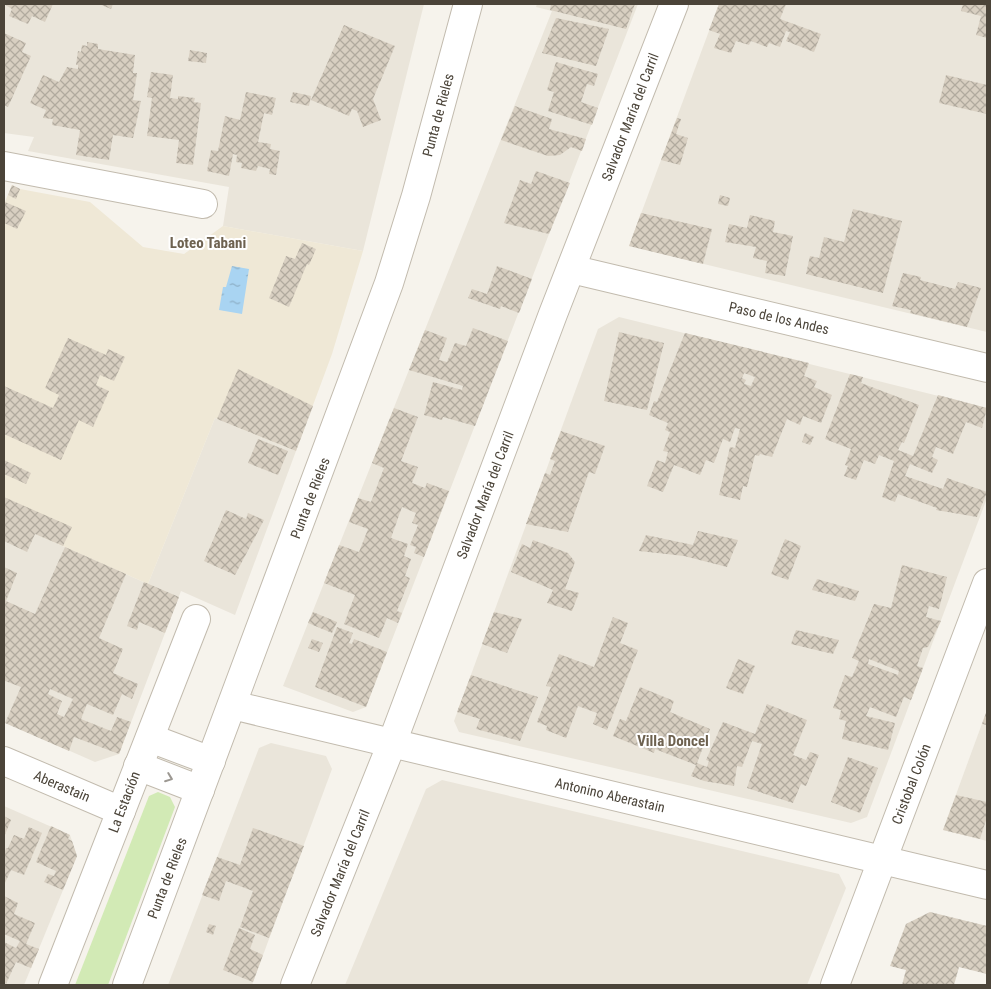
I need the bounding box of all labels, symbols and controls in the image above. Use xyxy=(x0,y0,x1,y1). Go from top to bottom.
street label: Salvador María del Carril xyxy=(598,51,662,183)
street label: Punta de Rieles xyxy=(419,72,457,158)
district label: Loteo Tabani xyxy=(170,234,246,252)
street label: Paso de los Andes xyxy=(727,299,831,337)
street label: Salvador María del Carril xyxy=(453,429,517,561)
street label: Punta de Rieles xyxy=(287,455,333,541)
district label: Villa Doncel xyxy=(637,732,709,750)
street label: Cristobal Colón xyxy=(888,742,934,826)
street label: Aberastain xyxy=(32,767,92,805)
street label: La Estación xyxy=(105,769,143,835)
one-way arrow xyxy=(164,772,173,782)
street label: Antonino Aberastain xyxy=(553,775,667,815)
street label: Salvador María del Carril xyxy=(307,807,373,939)
street label: Punta de Rieles xyxy=(144,835,190,921)

